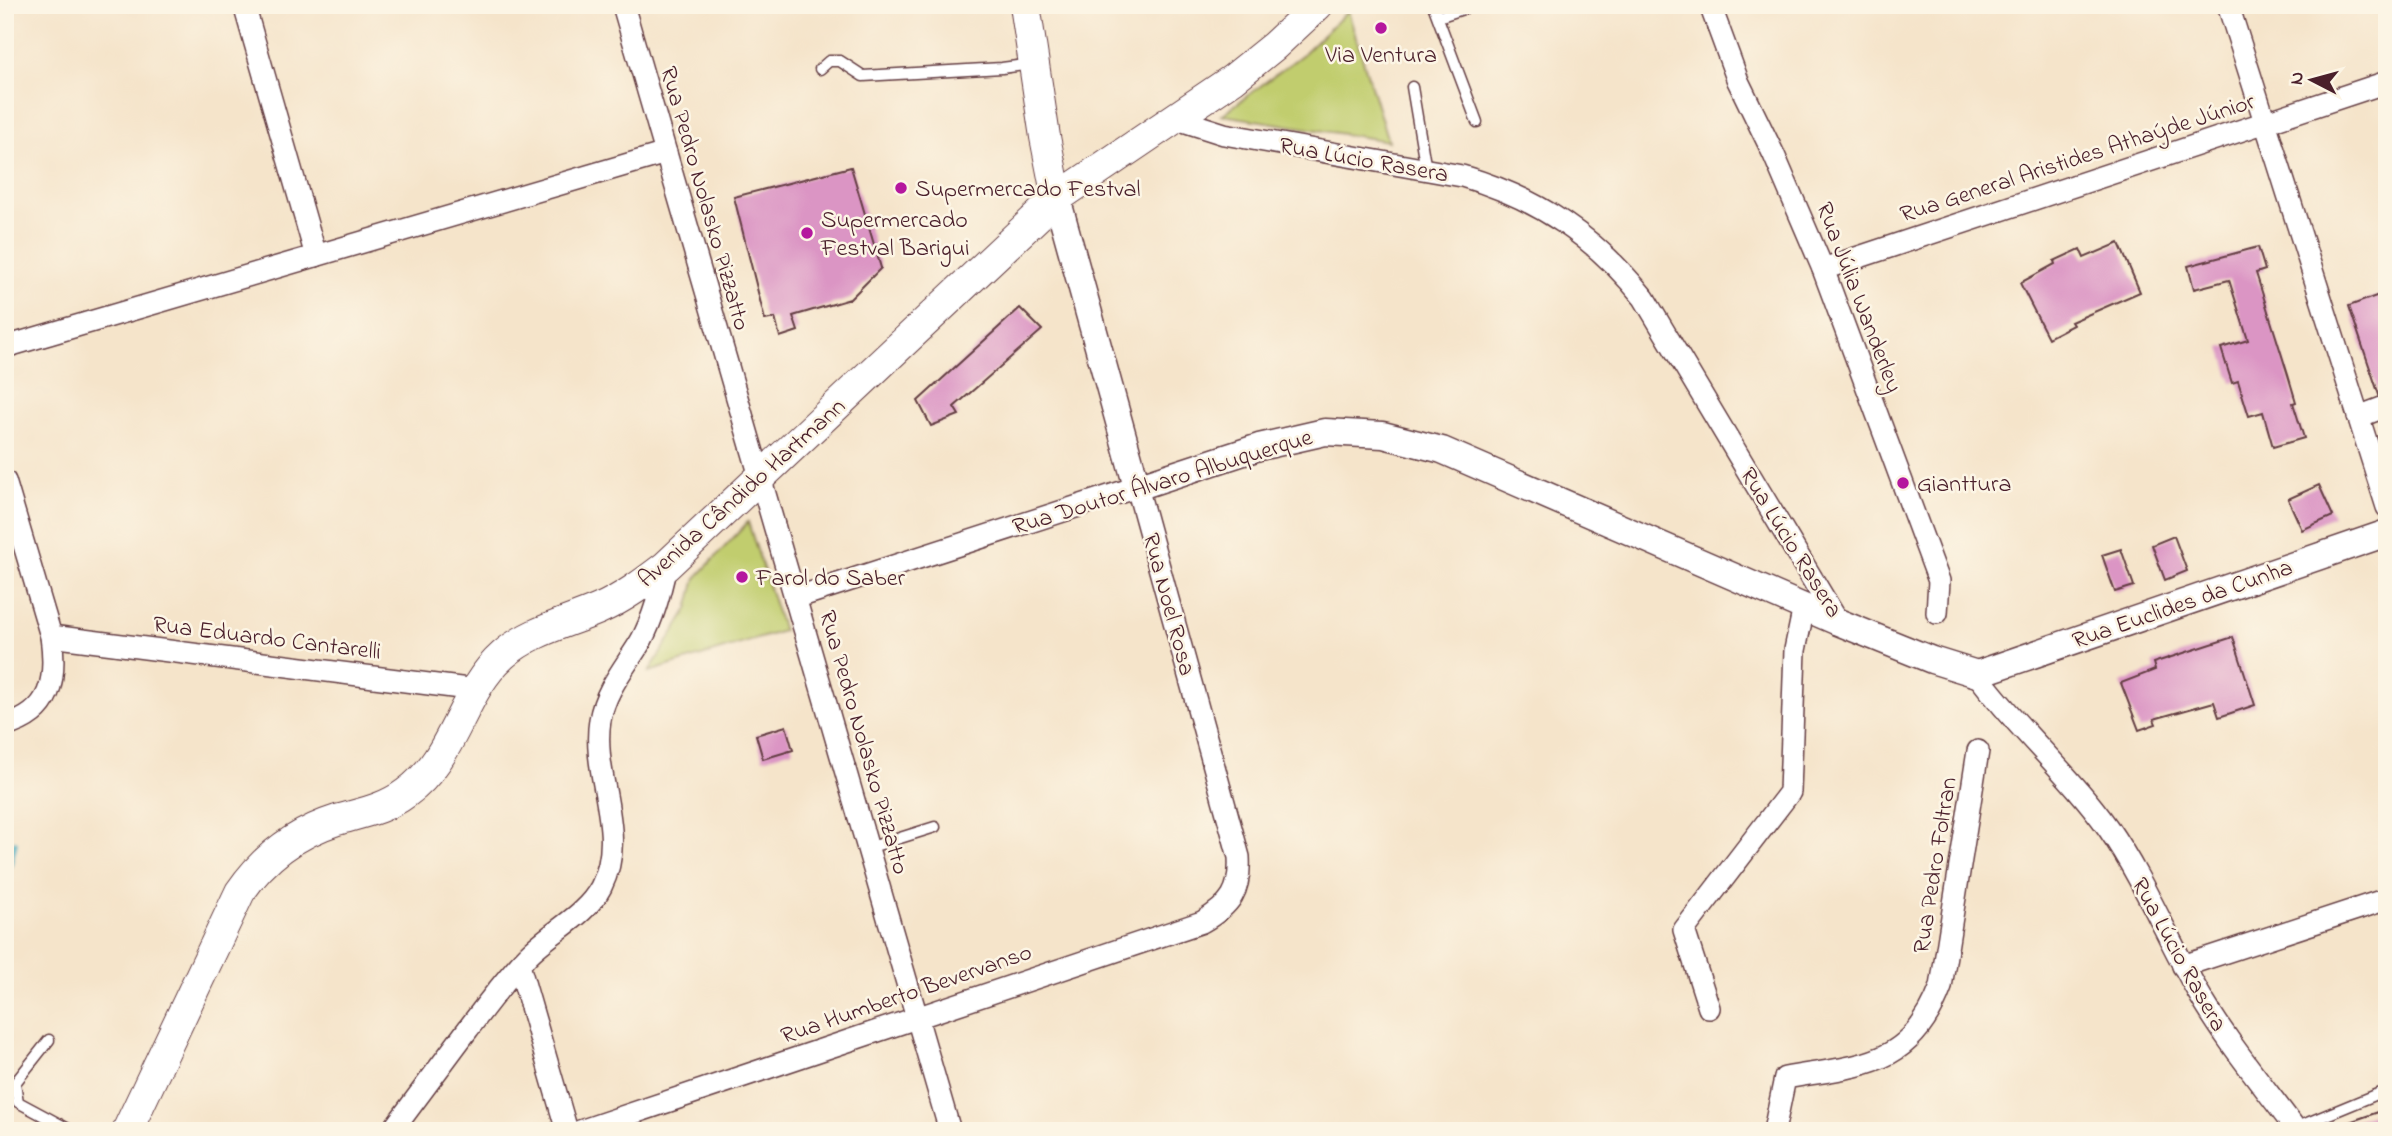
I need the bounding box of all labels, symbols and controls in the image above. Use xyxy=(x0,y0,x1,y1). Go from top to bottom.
marker: Via Ventura xyxy=(1373,20,1389,36)
place label: Via Ventura xyxy=(1324,39,1437,74)
north arrow xyxy=(2276,46,2346,116)
street label: Rua Pedro Nolasko Pizzatto xyxy=(649,63,758,335)
text: N xyxy=(2283,71,2312,86)
street label: Rua General Aristides Athaýde Júnior xyxy=(1896,85,2261,234)
street label: Rua Lúcio Rasera xyxy=(1276,129,1451,194)
place label: Supermercado Festval xyxy=(915,173,1141,208)
marker: Supermercado Festval xyxy=(893,180,909,196)
street label: Rua Júlia Wanderley xyxy=(1804,197,1910,399)
place label: Supermercado Festval Barigui xyxy=(820,204,970,267)
marker: Supermercado Festval Barigui xyxy=(799,225,815,241)
street label: Avenida Cândido Hartmann xyxy=(631,391,855,597)
street label: Rua Doutor Álvaro Albuquerque xyxy=(1008,421,1317,546)
street label: Rua Lúcio Rasera xyxy=(1730,461,1850,625)
place label: Gianttura xyxy=(1917,468,2011,503)
marker: Gianttura xyxy=(1895,475,1911,491)
street label: Rua Noel Rosa xyxy=(1132,529,1203,680)
street label: Rua Euclides da Cunha xyxy=(2068,551,2298,660)
place label: Farol do Saber xyxy=(755,562,906,597)
marker: Farol do Saber xyxy=(734,569,750,585)
street label: Rua Pedro Nolasko Pizzatto xyxy=(808,607,917,879)
street label: Rua Eduardo Cantarelli xyxy=(151,608,383,671)
street label: Rua Pedro Foltran xyxy=(1905,775,1968,956)
street label: Rua Lúcio Rasera xyxy=(2121,872,2235,1039)
street label: Rua Humberto Bevervanso xyxy=(777,936,1037,1055)

